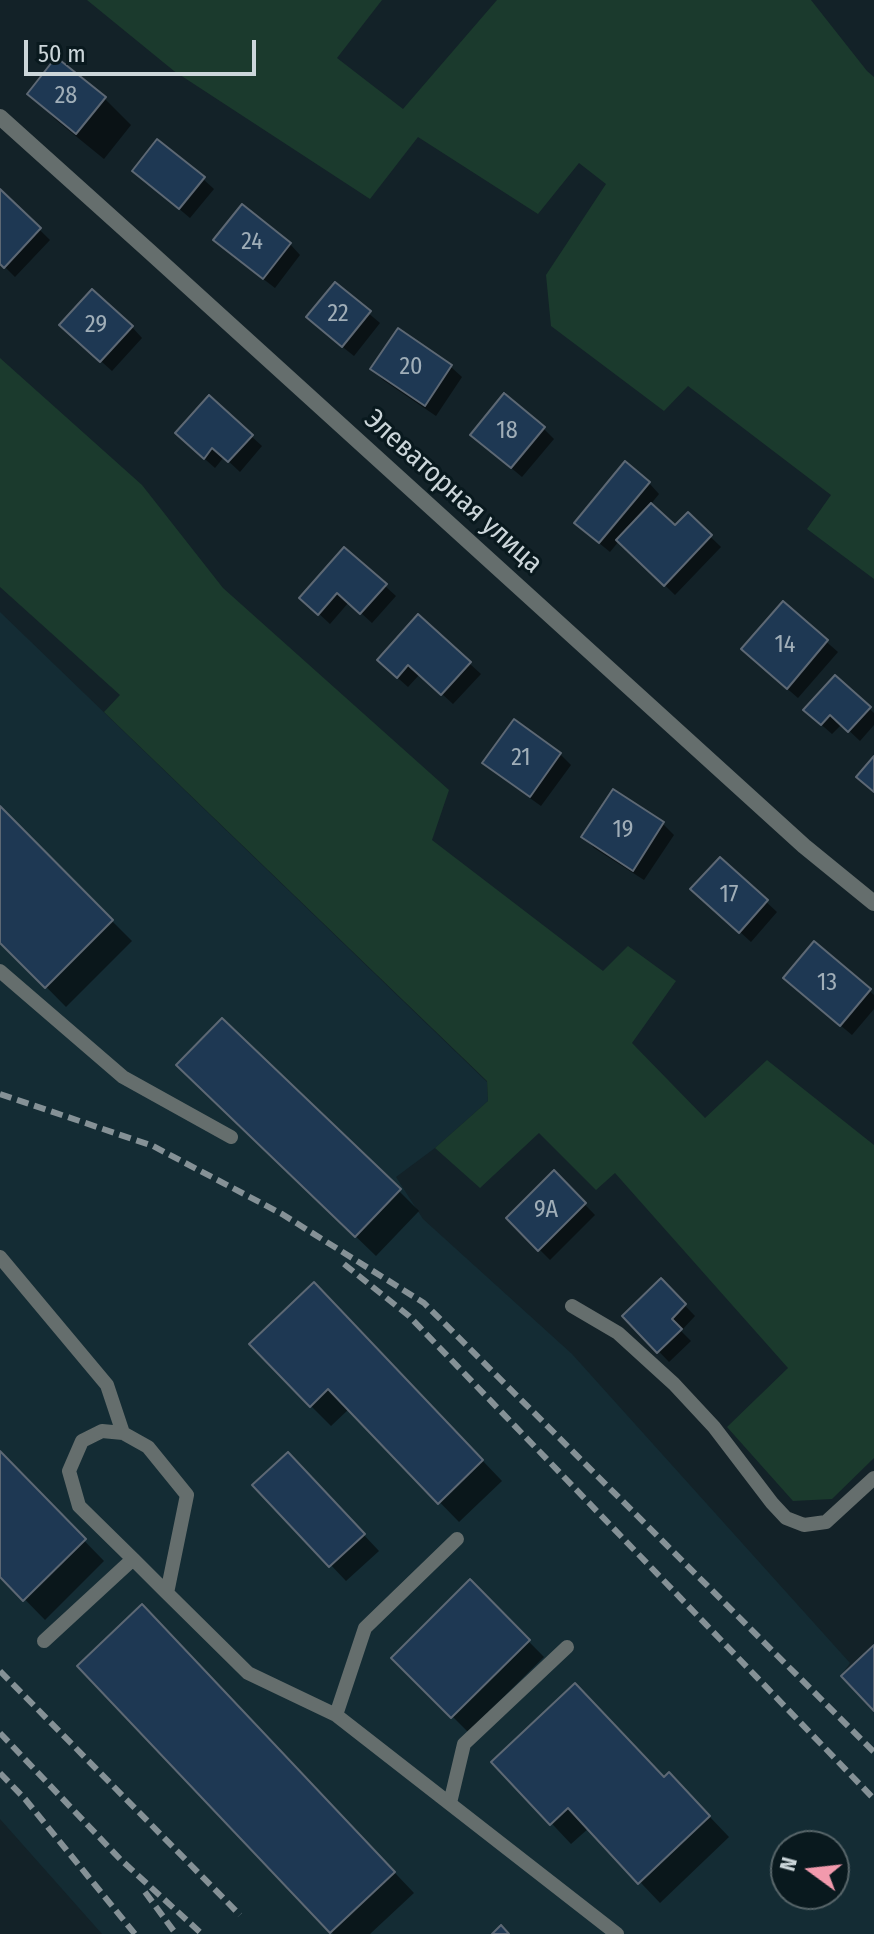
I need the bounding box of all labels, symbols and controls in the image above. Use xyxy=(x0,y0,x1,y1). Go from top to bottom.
scale bar xyxy=(28,24,260,74)
text: 50 m xyxy=(38,40,86,68)
house number: 28 xyxy=(55,82,77,110)
house number: 24 xyxy=(241,228,263,256)
house number: 22 xyxy=(327,300,349,328)
house number: 29 xyxy=(85,311,107,339)
house number: 20 xyxy=(399,353,423,381)
street label: Элеваторная улица xyxy=(357,403,549,581)
house number: 18 xyxy=(496,417,518,445)
house number: 14 xyxy=(775,631,795,659)
house number: 21 xyxy=(511,744,531,772)
house number: 19 xyxy=(612,816,634,844)
house number: 17 xyxy=(719,881,739,909)
house number: 13 xyxy=(817,969,837,997)
house number: 9А xyxy=(534,1196,558,1224)
north arrow xyxy=(770,1830,850,1910)
text: N xyxy=(774,1854,803,1874)

